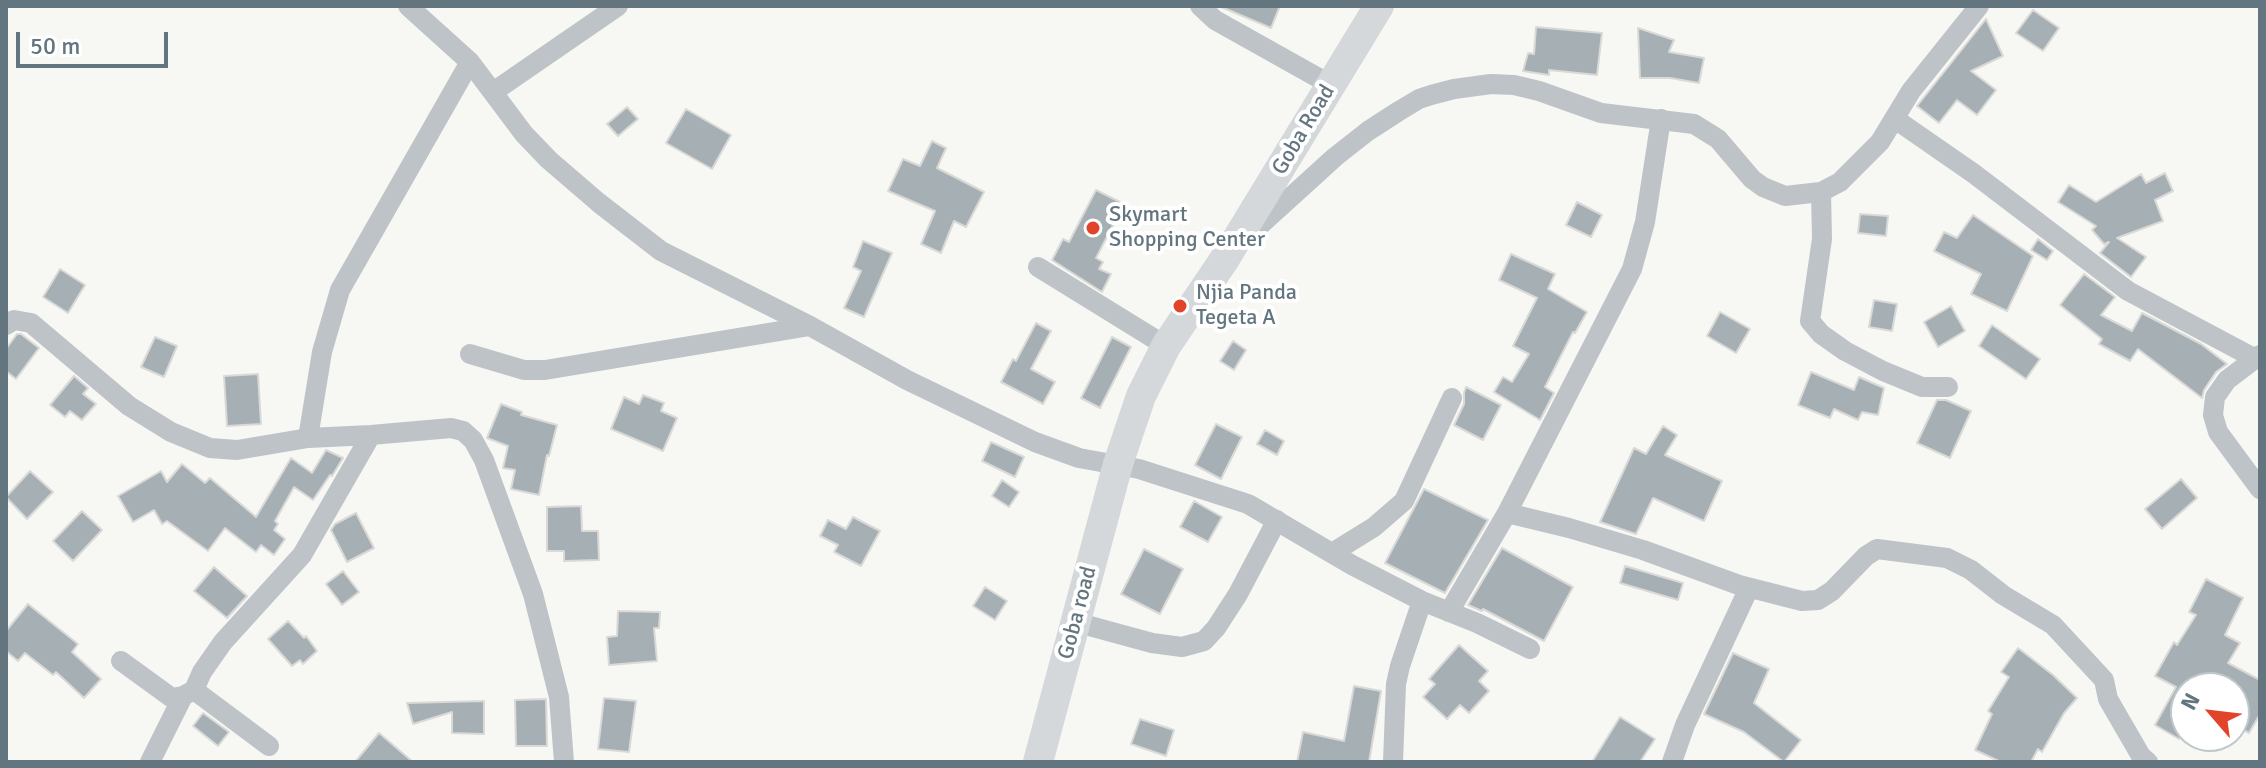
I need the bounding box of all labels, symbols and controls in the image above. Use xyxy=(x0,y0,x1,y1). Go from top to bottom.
scale bar xyxy=(20,16,172,66)
text: 50 m xyxy=(30,31,80,61)
street label: Goba Road xyxy=(1267,80,1341,180)
place label: Skymart Shopping Center xyxy=(1109,202,1265,254)
marker: Skymart Shopping Center xyxy=(1084,219,1102,237)
place label: Njia Panda Tegeta A xyxy=(1196,280,1297,332)
marker: Njia Panda Tegeta A xyxy=(1171,297,1189,315)
street label: Goba road xyxy=(1053,564,1103,662)
north arrow xyxy=(2170,672,2250,752)
text: N xyxy=(2175,688,2206,715)

